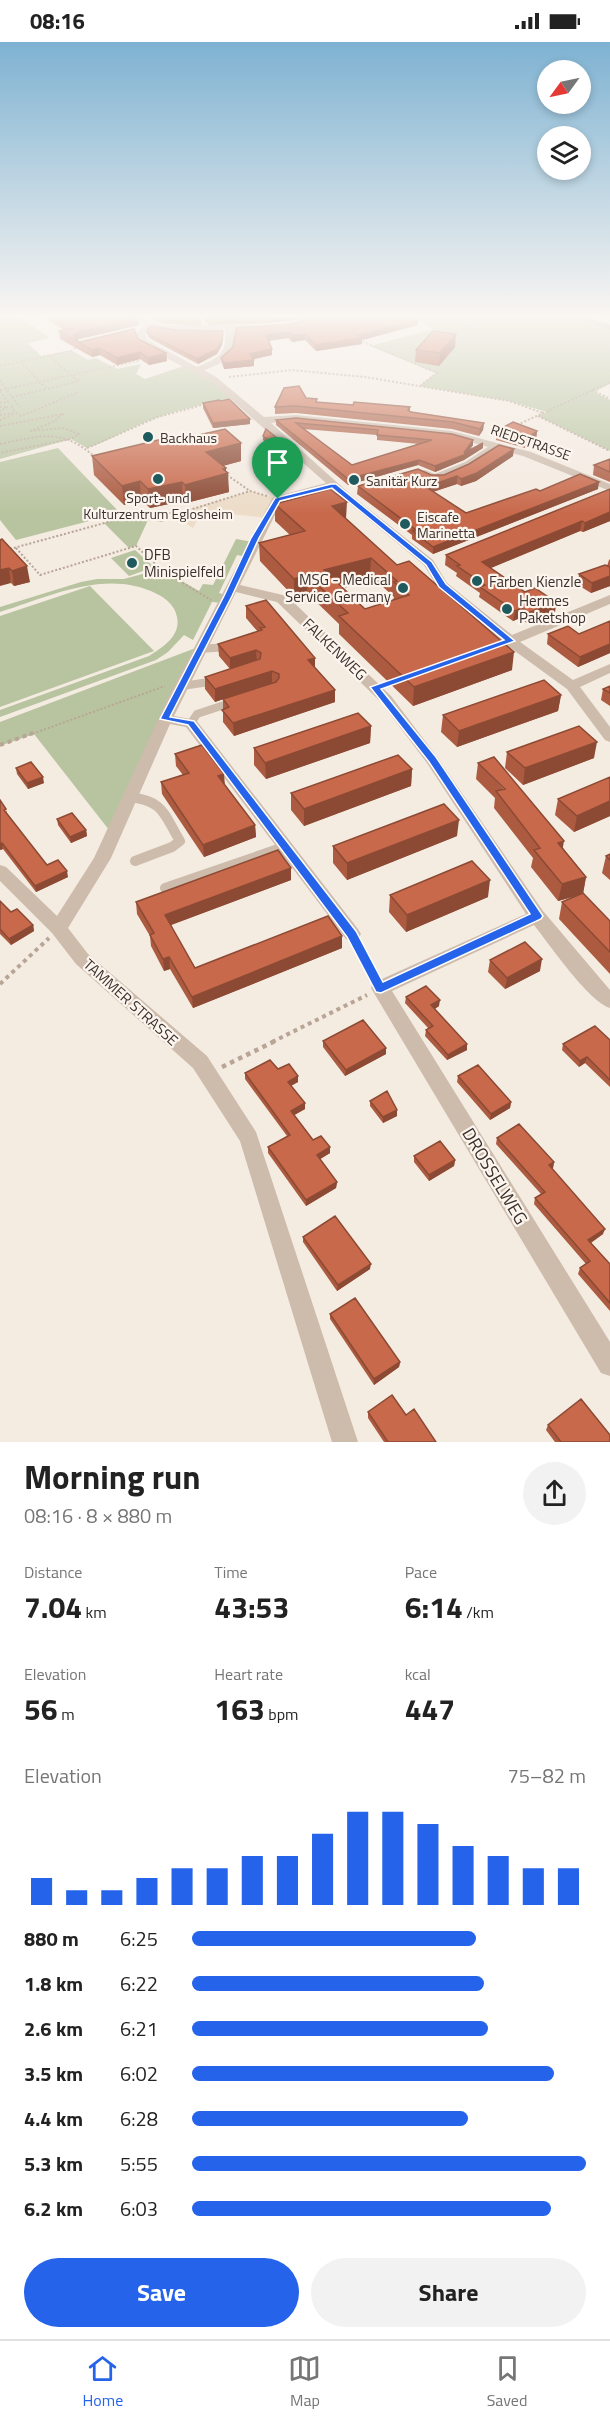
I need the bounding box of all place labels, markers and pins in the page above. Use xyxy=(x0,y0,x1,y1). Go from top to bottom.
place label: Backhaus xyxy=(160,427,217,448)
marker: Backhaus xyxy=(141,430,155,444)
pin xyxy=(252,437,303,499)
place label: Sanitär Kurz xyxy=(366,470,437,491)
marker: Sport- und Kulturzentrum Eglosheim xyxy=(151,472,165,486)
marker: Sanitär Kurz xyxy=(347,473,361,487)
place label: Sport- und Kulturzentrum Eglosheim xyxy=(83,487,233,524)
place label: Eiscafe Marinetta xyxy=(417,506,475,543)
marker: Eiscafe Marinetta xyxy=(398,517,412,531)
place label: DFB Minispielfeld xyxy=(144,543,224,583)
marker: DFB Minispielfeld xyxy=(125,556,139,570)
place label: MSG - Medical Service Germany xyxy=(285,568,391,608)
place label: Farben Kienzle xyxy=(489,570,581,593)
marker: Farben Kienzle xyxy=(470,574,484,588)
marker: MSG - Medical Service Germany xyxy=(396,581,410,595)
place label: Hermes Paketshop xyxy=(519,589,586,629)
marker: Hermes Paketshop xyxy=(500,602,514,616)

